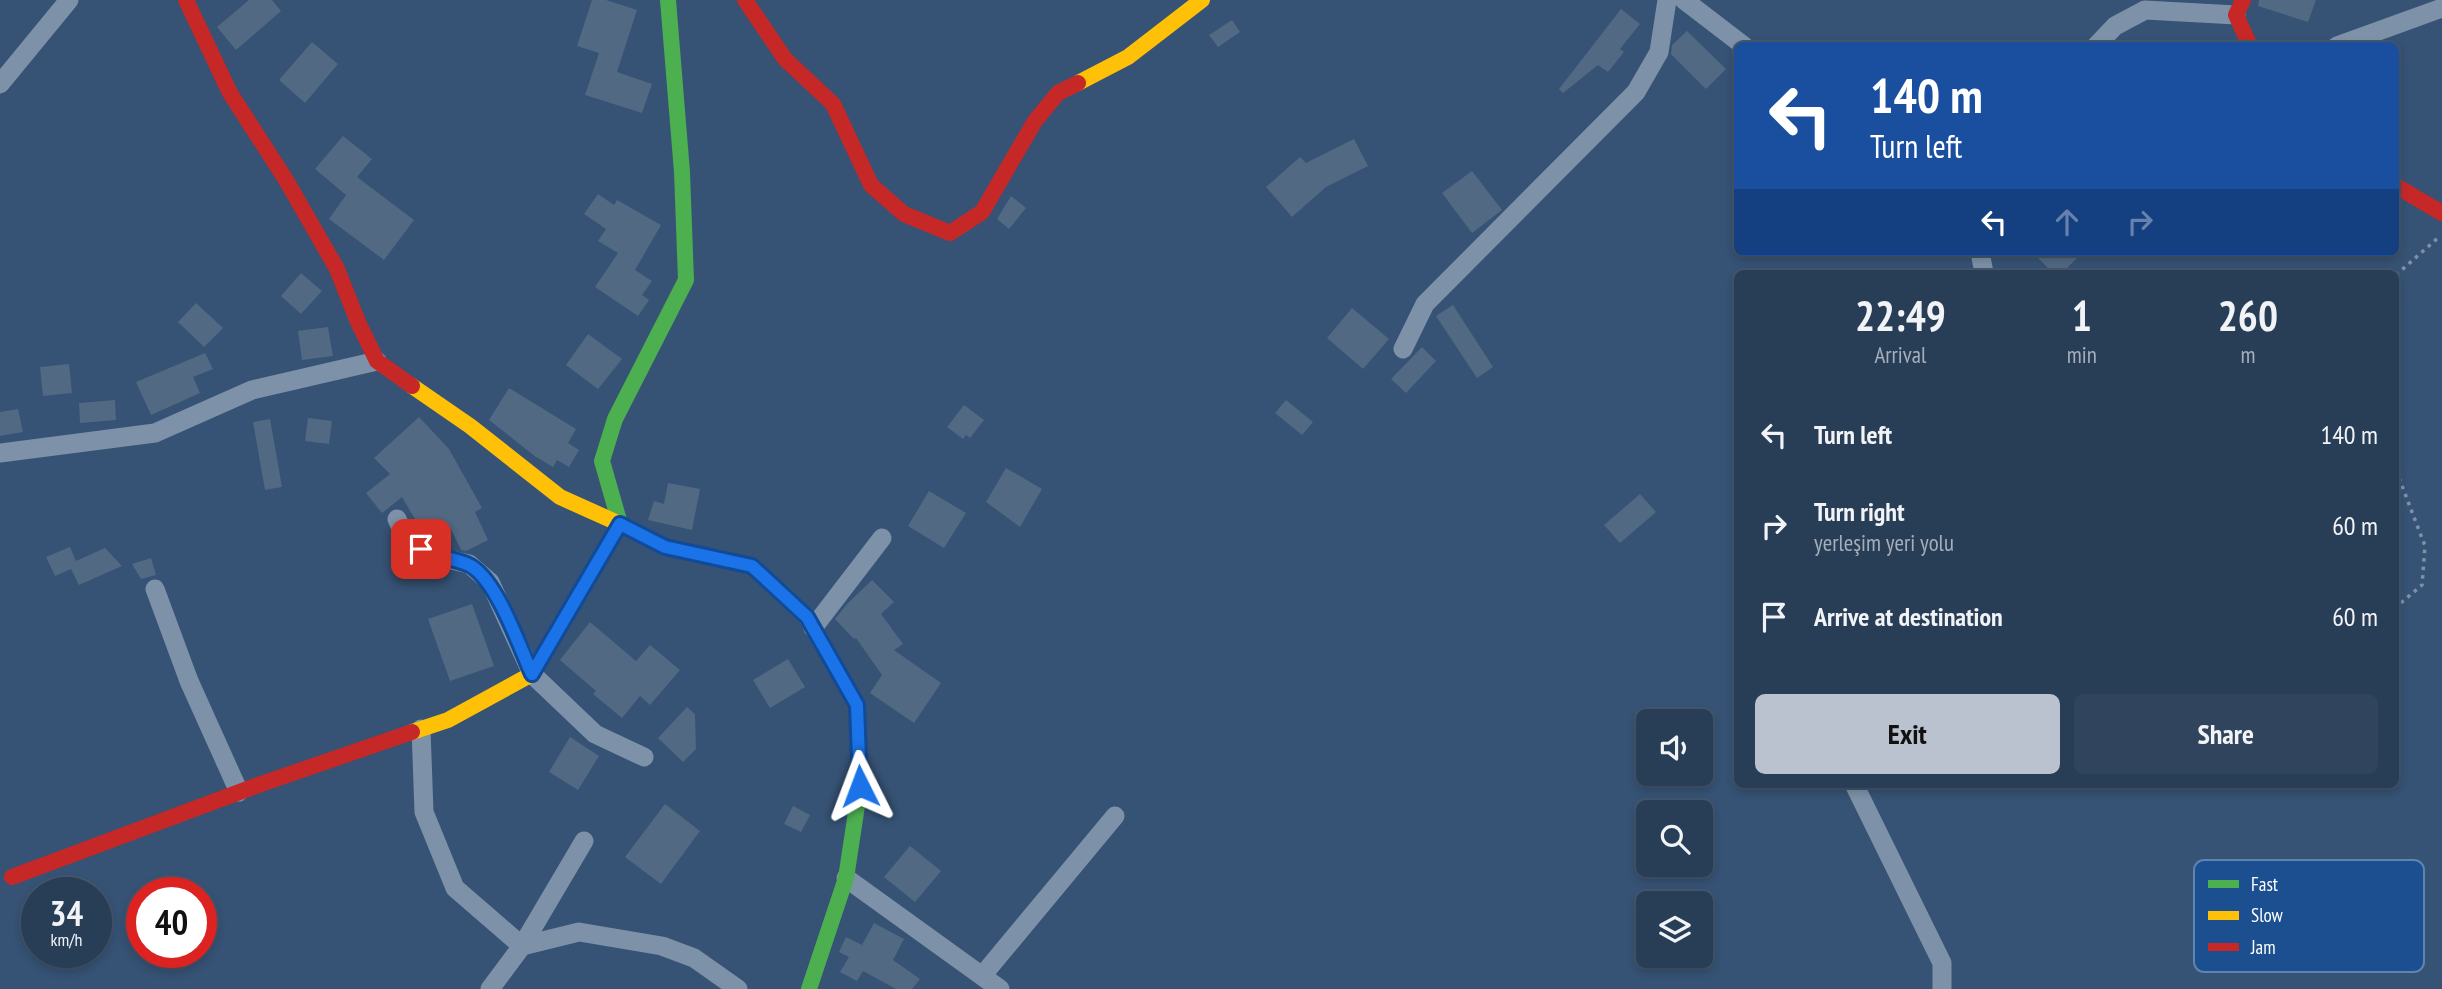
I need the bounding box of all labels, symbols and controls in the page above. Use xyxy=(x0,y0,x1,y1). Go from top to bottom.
text: 140 m xyxy=(1870,63,1983,127)
icon: left xyxy=(1755,70,1846,161)
text: Turn left xyxy=(1870,125,1962,167)
icon: left xyxy=(1975,203,2013,241)
icon: ahead xyxy=(2048,203,2086,241)
icon: right xyxy=(2121,203,2159,241)
text: 22:49 xyxy=(1855,288,1946,343)
text: 1 xyxy=(2072,288,2092,343)
text: 260 xyxy=(2218,288,2278,343)
text: Arrival xyxy=(1874,340,1926,369)
text: min xyxy=(2067,340,2097,369)
text: m xyxy=(2240,340,2255,369)
icon: left xyxy=(1755,416,1793,454)
text: Turn left xyxy=(1814,418,1892,451)
text: 140 m xyxy=(2320,418,2378,451)
text: Turn right xyxy=(1814,495,1905,528)
icon: right xyxy=(1755,507,1793,545)
text: 60 m xyxy=(2332,509,2378,542)
pin xyxy=(391,519,451,579)
text: yerleşim yeri yolu xyxy=(1814,528,1954,557)
icon: arrive xyxy=(402,530,440,568)
icon: arrive xyxy=(1755,598,1793,636)
text: Arrive at destination xyxy=(1814,600,2003,633)
text: 60 m xyxy=(2332,600,2378,633)
button: Exit xyxy=(1755,694,2060,774)
button: Share xyxy=(2074,694,2378,774)
map controls xyxy=(1636,709,1713,968)
button: sound xyxy=(1636,709,1713,786)
position arrow xyxy=(823,749,897,823)
button: search xyxy=(1636,800,1713,877)
legend xyxy=(2194,860,2424,972)
text: Fast xyxy=(2251,872,2279,896)
speed limit sign: 40 xyxy=(126,877,217,968)
text: 34 xyxy=(50,890,83,936)
button: layers xyxy=(1636,891,1713,968)
text: Slow xyxy=(2251,903,2284,927)
text: km/h xyxy=(51,928,82,951)
text: Jam xyxy=(2250,935,2276,959)

